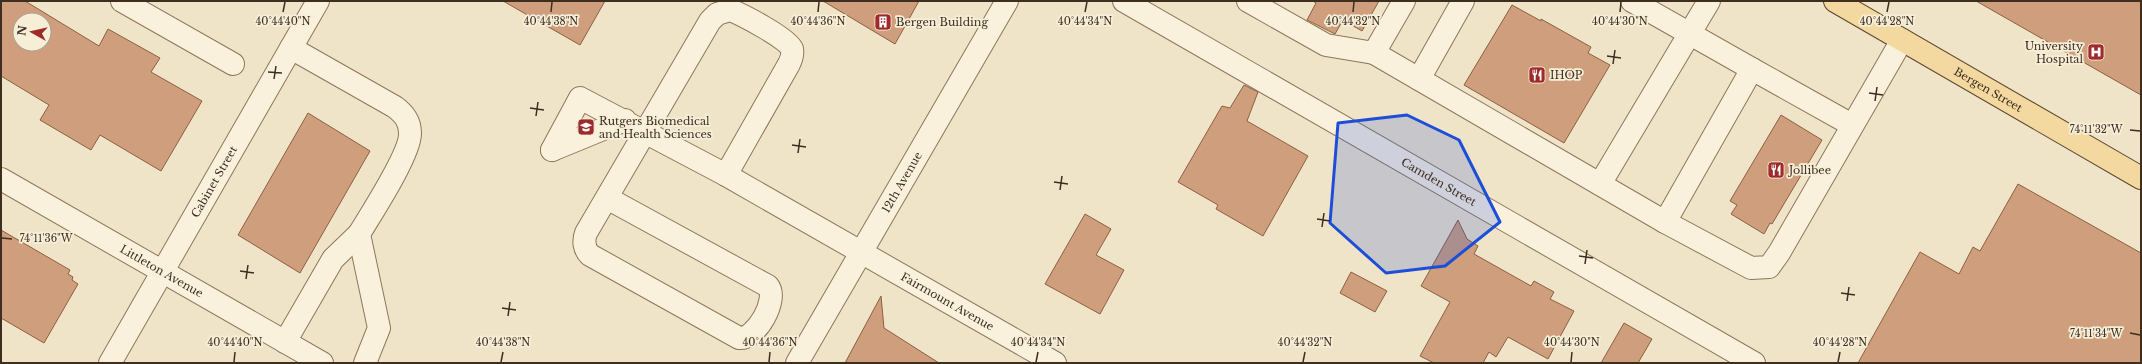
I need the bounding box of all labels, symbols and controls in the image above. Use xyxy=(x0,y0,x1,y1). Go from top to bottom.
north arrow xyxy=(12,12,52,52)
building icon: Bergen Building xyxy=(873,12,893,32)
text: 40°44'40"N xyxy=(255,15,311,28)
text: 40°44'38"N xyxy=(524,15,578,28)
text: 40°44'36"N xyxy=(790,15,846,28)
place label: Bergen Building xyxy=(896,15,988,29)
text: 40°44'34"N xyxy=(1058,15,1112,28)
text: 40°44'32"N xyxy=(1326,15,1380,28)
text: 40°44'30"N xyxy=(1592,15,1648,28)
text: 40°44'28"N xyxy=(1860,15,1914,28)
text: N xyxy=(14,24,30,37)
place label: University Hospital xyxy=(2025,39,2083,66)
hospital icon: University Hospital xyxy=(2086,42,2106,62)
street label: Bergen Street xyxy=(1951,64,2026,115)
restaurant icon: IHOP xyxy=(1527,65,1547,85)
place label: IHOP xyxy=(1550,68,1583,82)
place label: Rutgers Biomedical and Health Sciences xyxy=(599,114,712,141)
school or university icon: Rutgers Biomedical and Health Sciences xyxy=(576,117,596,137)
text: 74°11'32"W xyxy=(2070,123,2123,136)
street label: Cabinet Street xyxy=(188,143,241,220)
street label: 12th Avenue xyxy=(879,149,925,215)
street label: Camden Street xyxy=(1399,155,1480,209)
restaurant icon: Jollibee xyxy=(1766,160,1786,180)
place label: Jollibee xyxy=(1787,163,1831,177)
text: 74°11'36"W xyxy=(19,232,73,245)
street label: Littleton Avenue xyxy=(117,242,206,300)
street label: Fairmount Avenue xyxy=(898,269,996,334)
text: 74°11'34"W xyxy=(2070,327,2122,340)
text: 40°44'40"N xyxy=(207,336,263,349)
text: 40°44'38"N xyxy=(476,336,530,349)
text: 40°44'36"N xyxy=(742,336,798,349)
text: 40°44'34"N xyxy=(1011,336,1065,349)
text: 40°44'32"N xyxy=(1278,336,1332,349)
text: 40°44'30"N xyxy=(1544,336,1600,349)
text: 40°44'28"N xyxy=(1813,336,1867,349)

